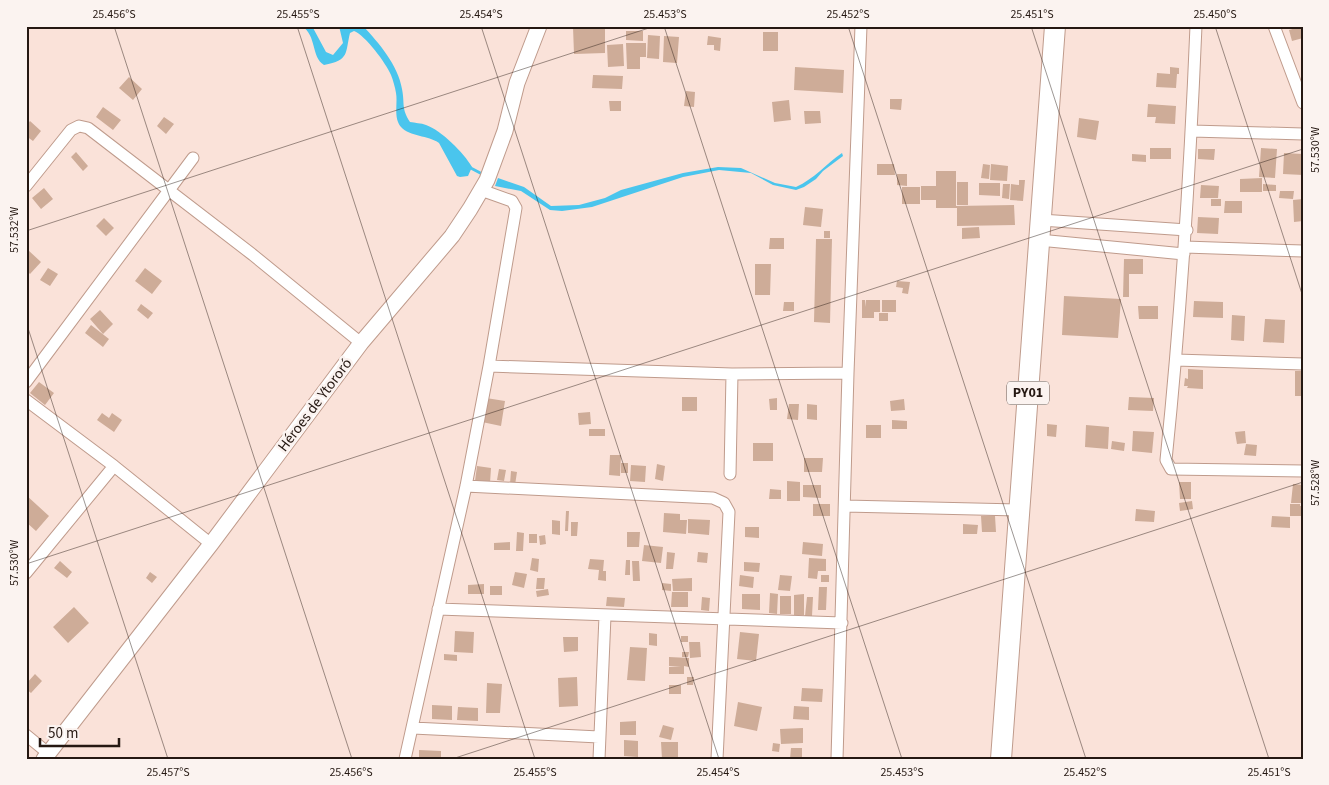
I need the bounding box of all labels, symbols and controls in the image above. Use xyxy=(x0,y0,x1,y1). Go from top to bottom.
text: 25.456°S xyxy=(92,6,136,23)
text: 25.455°S xyxy=(276,6,320,23)
text: 25.454°S xyxy=(459,6,503,23)
text: 25.453°S xyxy=(643,6,687,23)
text: 25.452°S xyxy=(826,6,870,23)
text: 25.451°S xyxy=(1010,6,1054,23)
text: 25.450°S xyxy=(1193,6,1237,23)
text: 57.530°W xyxy=(1307,126,1324,173)
text: 57.532°W xyxy=(6,206,23,253)
street label: Héroes de Ytororó xyxy=(273,354,357,456)
road number: PY01 xyxy=(1007,382,1049,404)
text: 57.528°W xyxy=(1307,459,1324,506)
text: 57.530°W xyxy=(6,539,23,586)
scale bar xyxy=(40,715,119,747)
text: 50 m xyxy=(48,723,78,744)
text: 25.457°S xyxy=(146,764,190,781)
text: 25.456°S xyxy=(329,764,373,781)
text: 25.455°S xyxy=(513,764,557,781)
text: 25.454°S xyxy=(696,764,740,781)
text: 25.453°S xyxy=(880,764,924,781)
text: 25.452°S xyxy=(1063,764,1107,781)
text: 25.451°S xyxy=(1247,764,1291,781)

